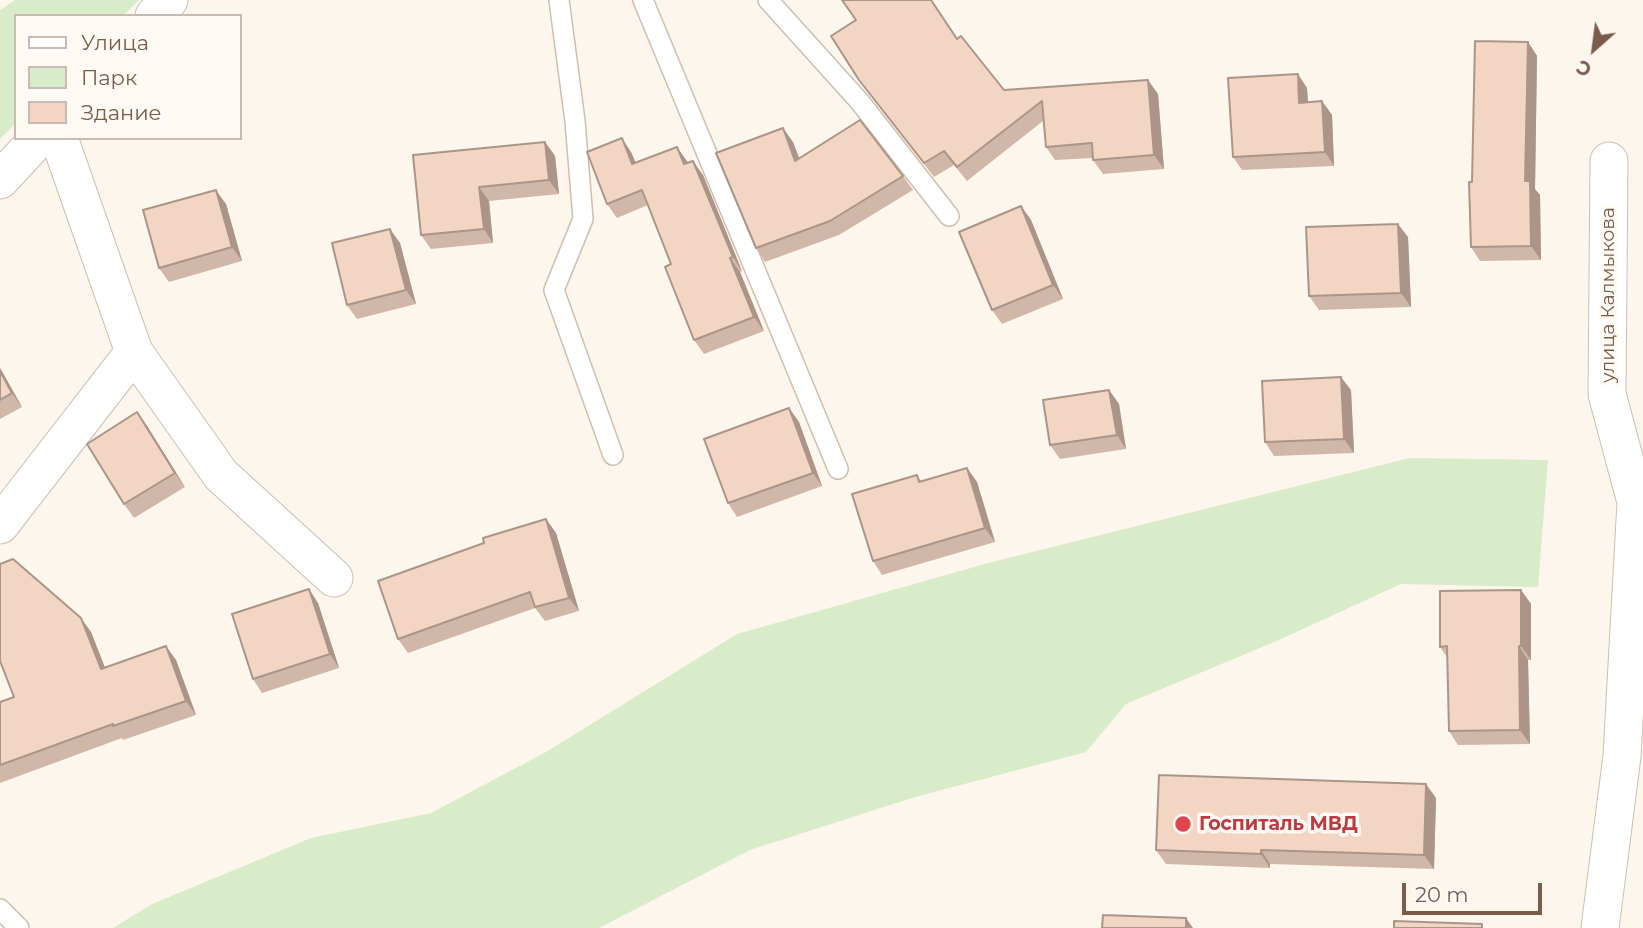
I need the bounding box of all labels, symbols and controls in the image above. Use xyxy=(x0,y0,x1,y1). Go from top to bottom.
legend xyxy=(14,14,242,140)
north arrow xyxy=(1559,14,1629,84)
text: Улица xyxy=(81,30,149,55)
text: С xyxy=(1572,55,1595,81)
text: Парк xyxy=(81,65,137,90)
text: Здание xyxy=(81,100,162,125)
street label: улица Калмыкова xyxy=(1597,207,1619,383)
place label: Госпиталь МВД xyxy=(1199,813,1358,835)
marker: Госпиталь МВД xyxy=(1173,814,1193,834)
scale bar xyxy=(1405,869,1545,913)
text: 20 m xyxy=(1415,882,1469,907)

